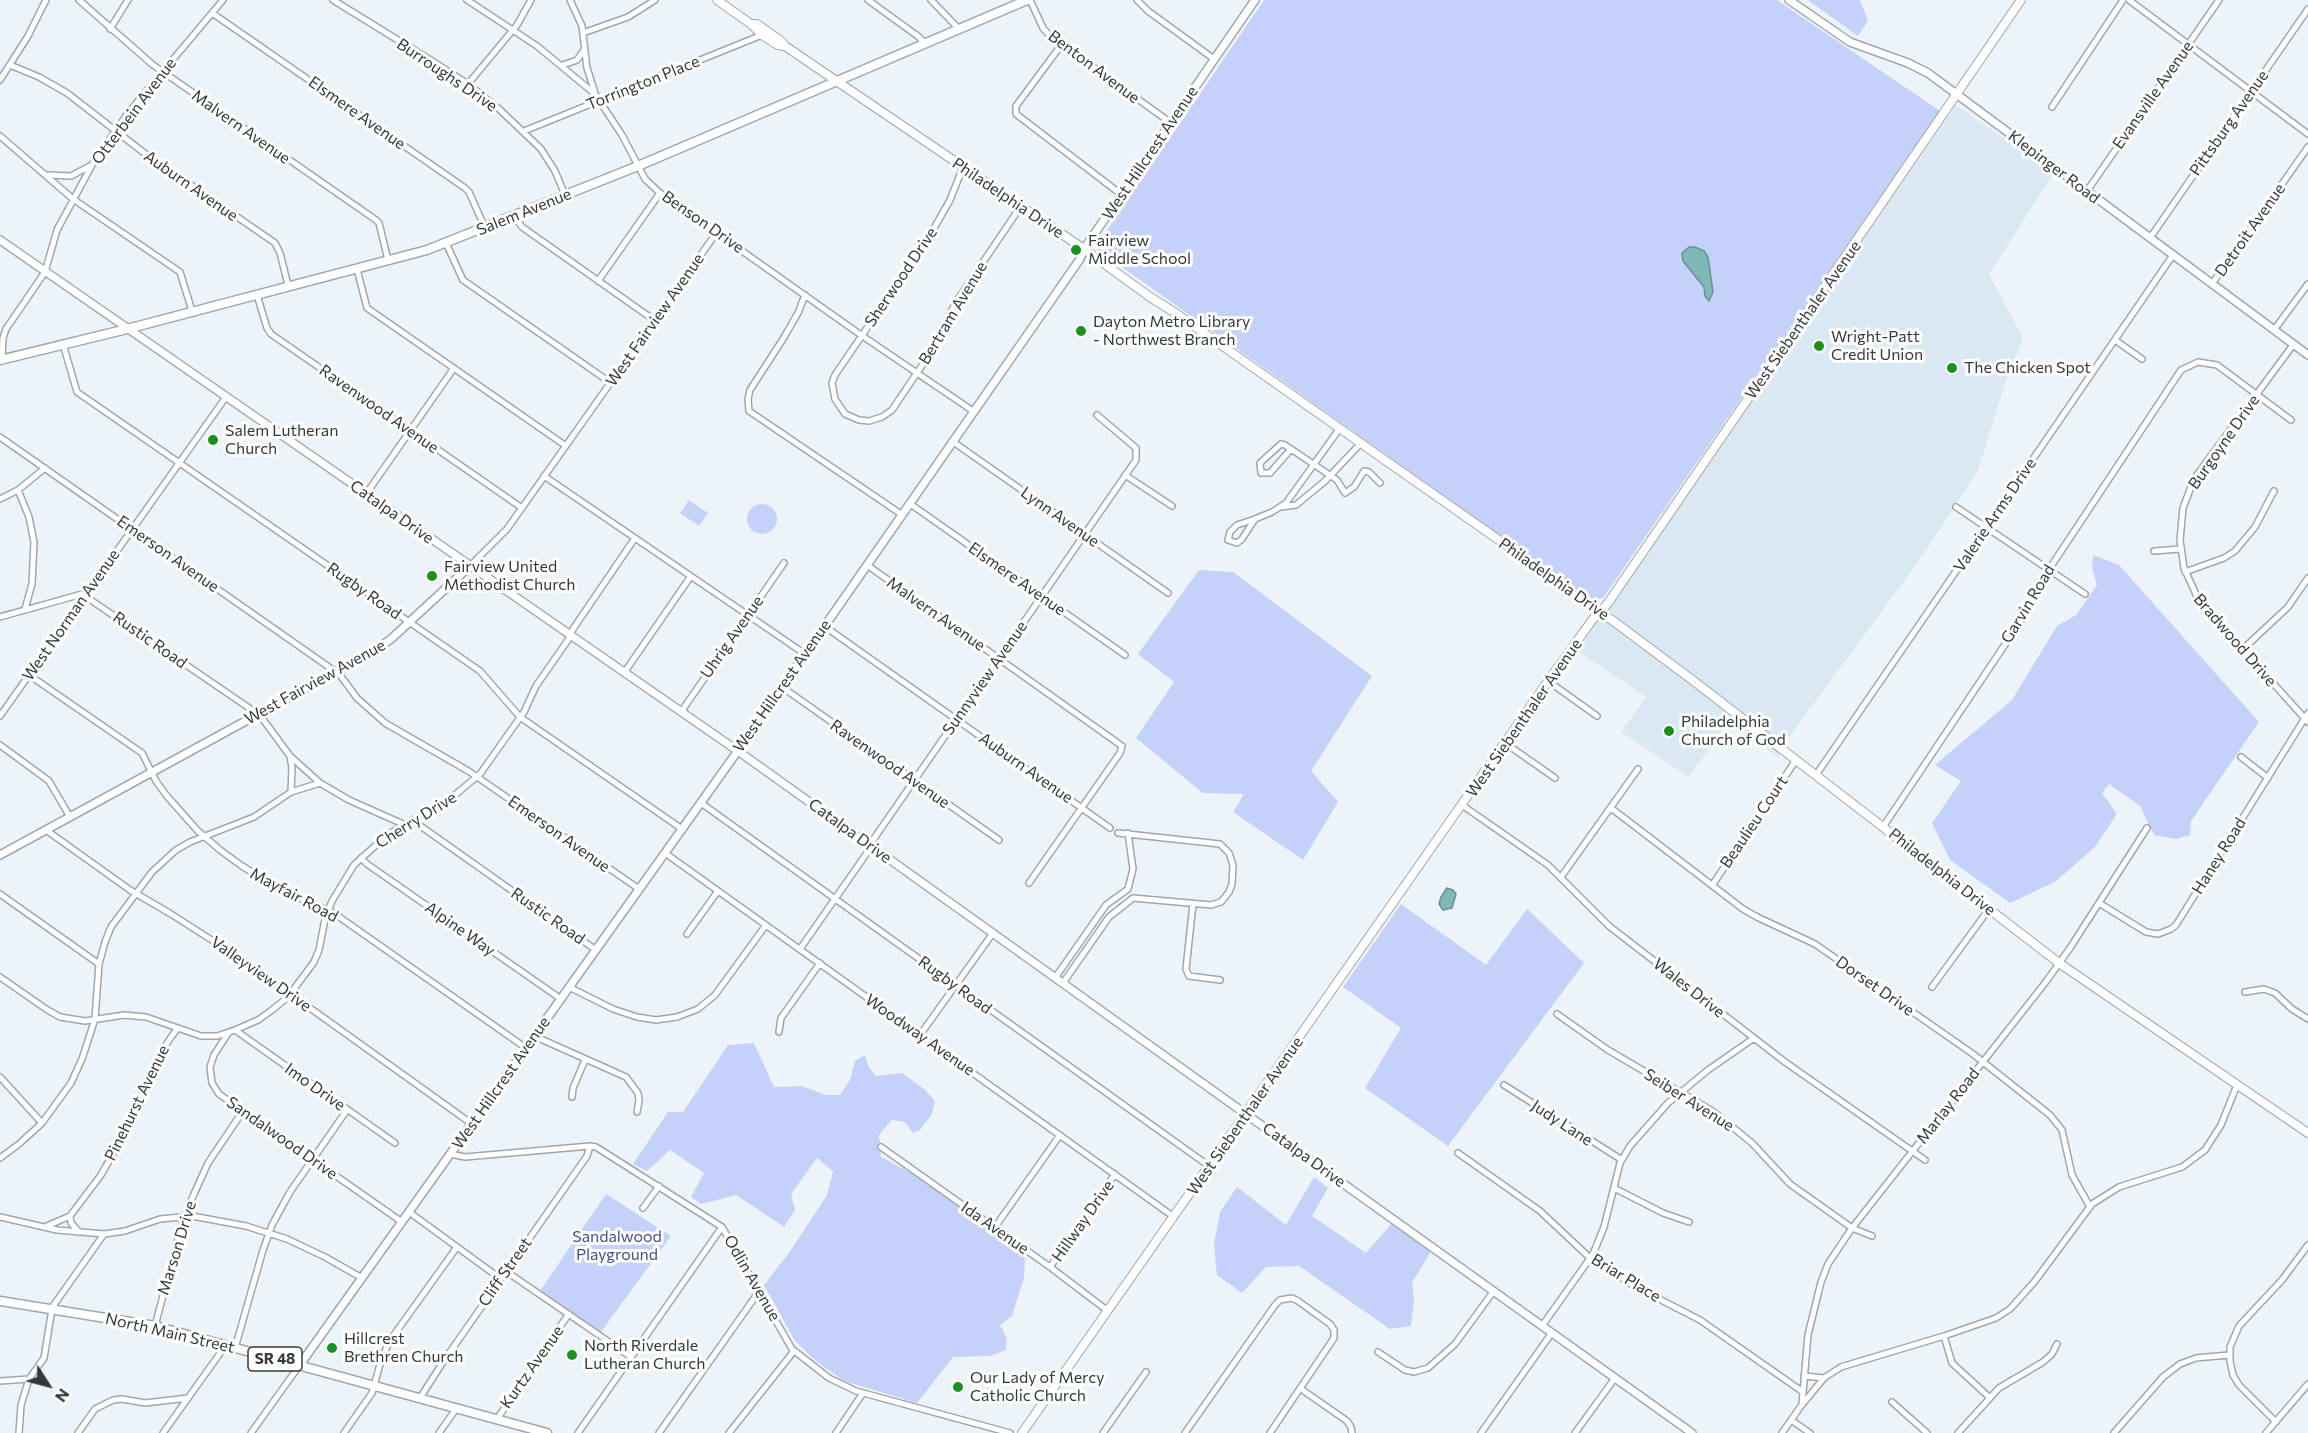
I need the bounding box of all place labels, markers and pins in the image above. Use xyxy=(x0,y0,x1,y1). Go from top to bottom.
place label: Fairview Middle School xyxy=(1088,231,1191,269)
marker: Fairview Middle School xyxy=(1069,243,1083,257)
place label: Dayton Metro Library - Northwest Branch xyxy=(1093,312,1250,350)
marker: Dayton Metro Library - Northwest Branch xyxy=(1074,324,1088,338)
place label: Wright-Patt Credit Union xyxy=(1831,327,1923,365)
marker: Wright-Patt Credit Union xyxy=(1812,339,1826,353)
place label: The Chicken Spot xyxy=(1964,358,2091,378)
marker: The Chicken Spot xyxy=(1945,361,1959,375)
place label: Salem Lutheran Church xyxy=(225,421,338,459)
marker: Salem Lutheran Church xyxy=(206,433,220,447)
place label: Fairview United Methodist Church xyxy=(444,557,575,595)
marker: Fairview United Methodist Church xyxy=(425,569,439,583)
place label: Philadelphia Church of God xyxy=(1681,712,1786,750)
marker: Philadelphia Church of God xyxy=(1662,724,1676,738)
place label: Hillcrest Brethren Church xyxy=(344,1329,464,1367)
place label: North Riverdale Lutheran Church xyxy=(584,1336,705,1374)
marker: Hillcrest Brethren Church xyxy=(325,1341,339,1355)
marker: North Riverdale Lutheran Church xyxy=(565,1348,579,1362)
place label: Our Lady of Mercy Catholic Church xyxy=(970,1368,1104,1406)
marker: Our Lady of Mercy Catholic Church xyxy=(951,1380,965,1394)

